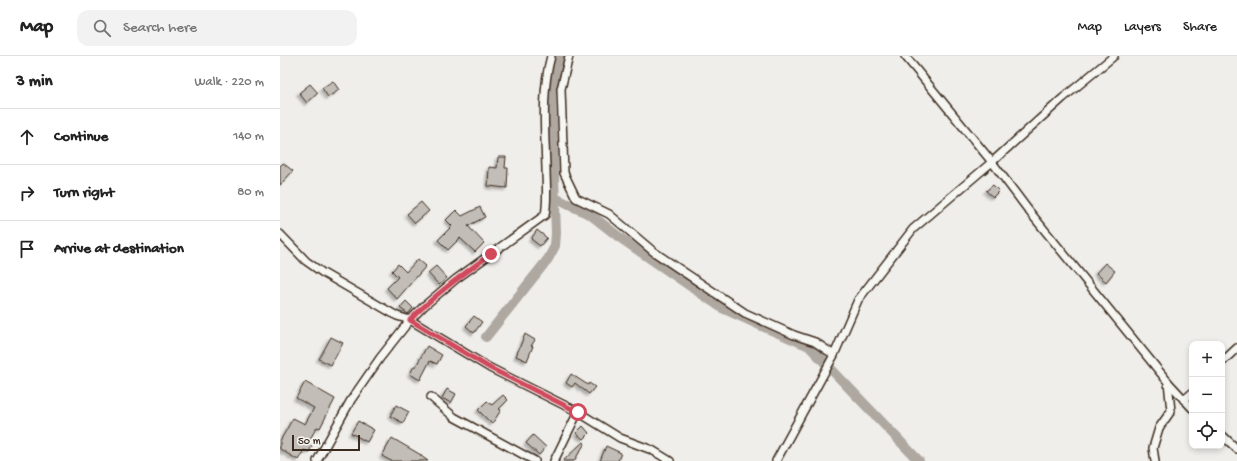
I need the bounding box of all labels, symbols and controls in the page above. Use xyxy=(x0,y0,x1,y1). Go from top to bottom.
search box xyxy=(77,10,357,46)
text: Map xyxy=(20,16,53,39)
icon: search xyxy=(91,17,113,39)
text: Search here xyxy=(123,19,197,37)
text: Map xyxy=(1078,19,1102,36)
text: Layers xyxy=(1124,19,1161,36)
text: Share xyxy=(1183,19,1217,36)
text: 3 min xyxy=(16,72,53,92)
text: Walk · 220 m xyxy=(194,75,264,90)
icon: ahead xyxy=(16,126,38,148)
text: Continue xyxy=(54,128,108,146)
text: 140 m xyxy=(233,129,264,144)
icon: right xyxy=(16,182,38,204)
text: Turn right xyxy=(54,184,114,202)
text: 80 m xyxy=(237,185,264,200)
icon: arrive xyxy=(16,238,38,260)
text: Arrive at destination xyxy=(54,240,184,258)
route end xyxy=(482,245,500,263)
map controls xyxy=(1189,341,1225,449)
button: + xyxy=(1189,341,1225,377)
button: − xyxy=(1189,377,1225,413)
route start xyxy=(569,403,587,421)
button: locate xyxy=(1189,413,1225,449)
scale bar xyxy=(292,433,360,452)
text: 50 m xyxy=(298,436,320,448)

